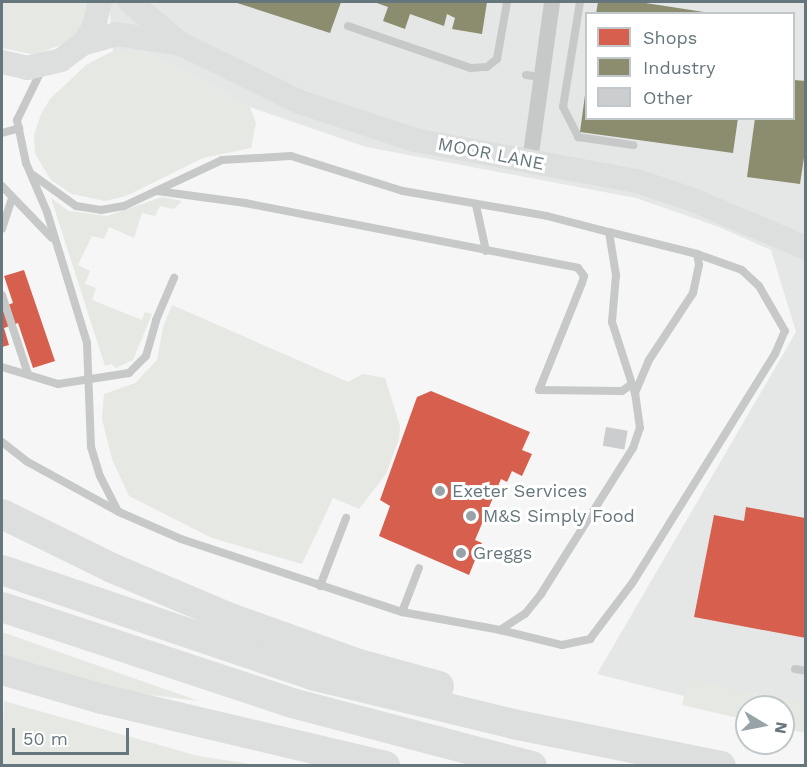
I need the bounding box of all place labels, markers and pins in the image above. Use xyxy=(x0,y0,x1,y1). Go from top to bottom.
place label: Exeter Services xyxy=(452,480,588,502)
marker: Exeter Services xyxy=(433,484,447,498)
place label: M&S Simply Food xyxy=(483,505,635,527)
marker: M&S Simply Food xyxy=(464,509,478,523)
place label: Greggs xyxy=(473,542,532,564)
marker: Greggs xyxy=(454,546,468,560)

